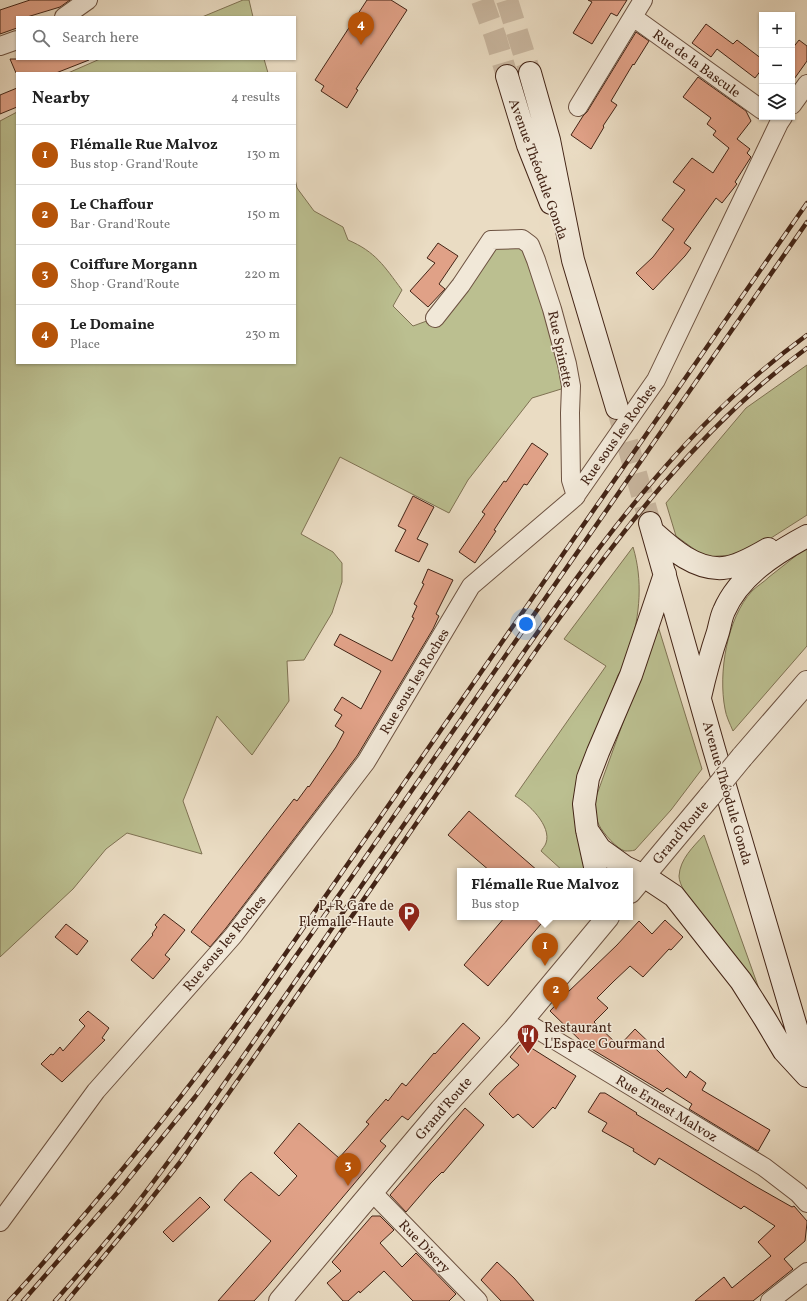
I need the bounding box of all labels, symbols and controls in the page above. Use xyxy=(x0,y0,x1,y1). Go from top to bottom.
pin: 4 xyxy=(348,12,374,45)
map controls xyxy=(759,12,795,120)
button: + xyxy=(759,12,795,48)
search box xyxy=(16,16,296,60)
street label: Rue de la Bascule xyxy=(648,26,744,103)
icon: search xyxy=(30,27,52,49)
text: Search here xyxy=(62,28,139,49)
button: − xyxy=(759,48,795,84)
button: layers xyxy=(759,84,795,120)
text: Nearby xyxy=(32,87,90,110)
text: 4 results xyxy=(231,89,280,107)
street label: Avenue Théodule Gonda xyxy=(503,96,572,243)
text: Flémalle Rue Malvoz xyxy=(70,135,218,156)
text: 1 xyxy=(42,146,48,164)
text: 130 m xyxy=(247,146,280,164)
text: Bus stop · Grand'Route xyxy=(70,156,198,174)
text: Le Chaffour xyxy=(70,195,153,216)
text: 2 xyxy=(42,206,48,224)
text: 150 m xyxy=(247,206,280,224)
text: Bar · Grand'Route xyxy=(70,216,170,234)
text: Coiffure Morgann xyxy=(70,255,198,276)
text: 3 xyxy=(42,266,48,284)
text: 220 m xyxy=(244,266,280,284)
text: Shop · Grand'Route xyxy=(70,276,179,294)
street label: Rue Spinette xyxy=(542,309,577,390)
text: Le Domaine xyxy=(70,315,155,336)
text: 4 xyxy=(41,326,49,344)
text: 230 m xyxy=(245,326,280,344)
text: Place xyxy=(70,336,100,354)
street label: Rue sous les Roches xyxy=(577,380,662,490)
your location xyxy=(516,614,536,634)
street label: Rue sous les Roches xyxy=(376,625,454,738)
street label: Avenue Théodule Gonda xyxy=(697,719,756,868)
street label: Grand'Route xyxy=(649,797,714,869)
popup xyxy=(457,868,633,920)
text: Flémalle Rue Malvoz xyxy=(471,875,619,896)
street label: Rue sous les Roches xyxy=(179,892,271,996)
text: Bus stop xyxy=(471,896,519,914)
place label: P+R Gare de Flémalle-Haute xyxy=(299,897,394,932)
parking icon: P+R Gare de Flémalle-Haute xyxy=(396,900,422,933)
pin: 1 xyxy=(532,933,558,966)
pin: 2 xyxy=(543,977,569,1010)
place label: Restaurant L'Espace Gourmand xyxy=(544,1019,665,1054)
restaurant icon: Restaurant L'Espace Gourmand xyxy=(515,1022,541,1055)
street label: Rue Ernest Malvoz xyxy=(612,1071,721,1147)
street label: Grand'Route xyxy=(411,1073,477,1145)
pin: 3 xyxy=(335,1153,361,1186)
street label: Rue Discry xyxy=(394,1216,454,1278)

